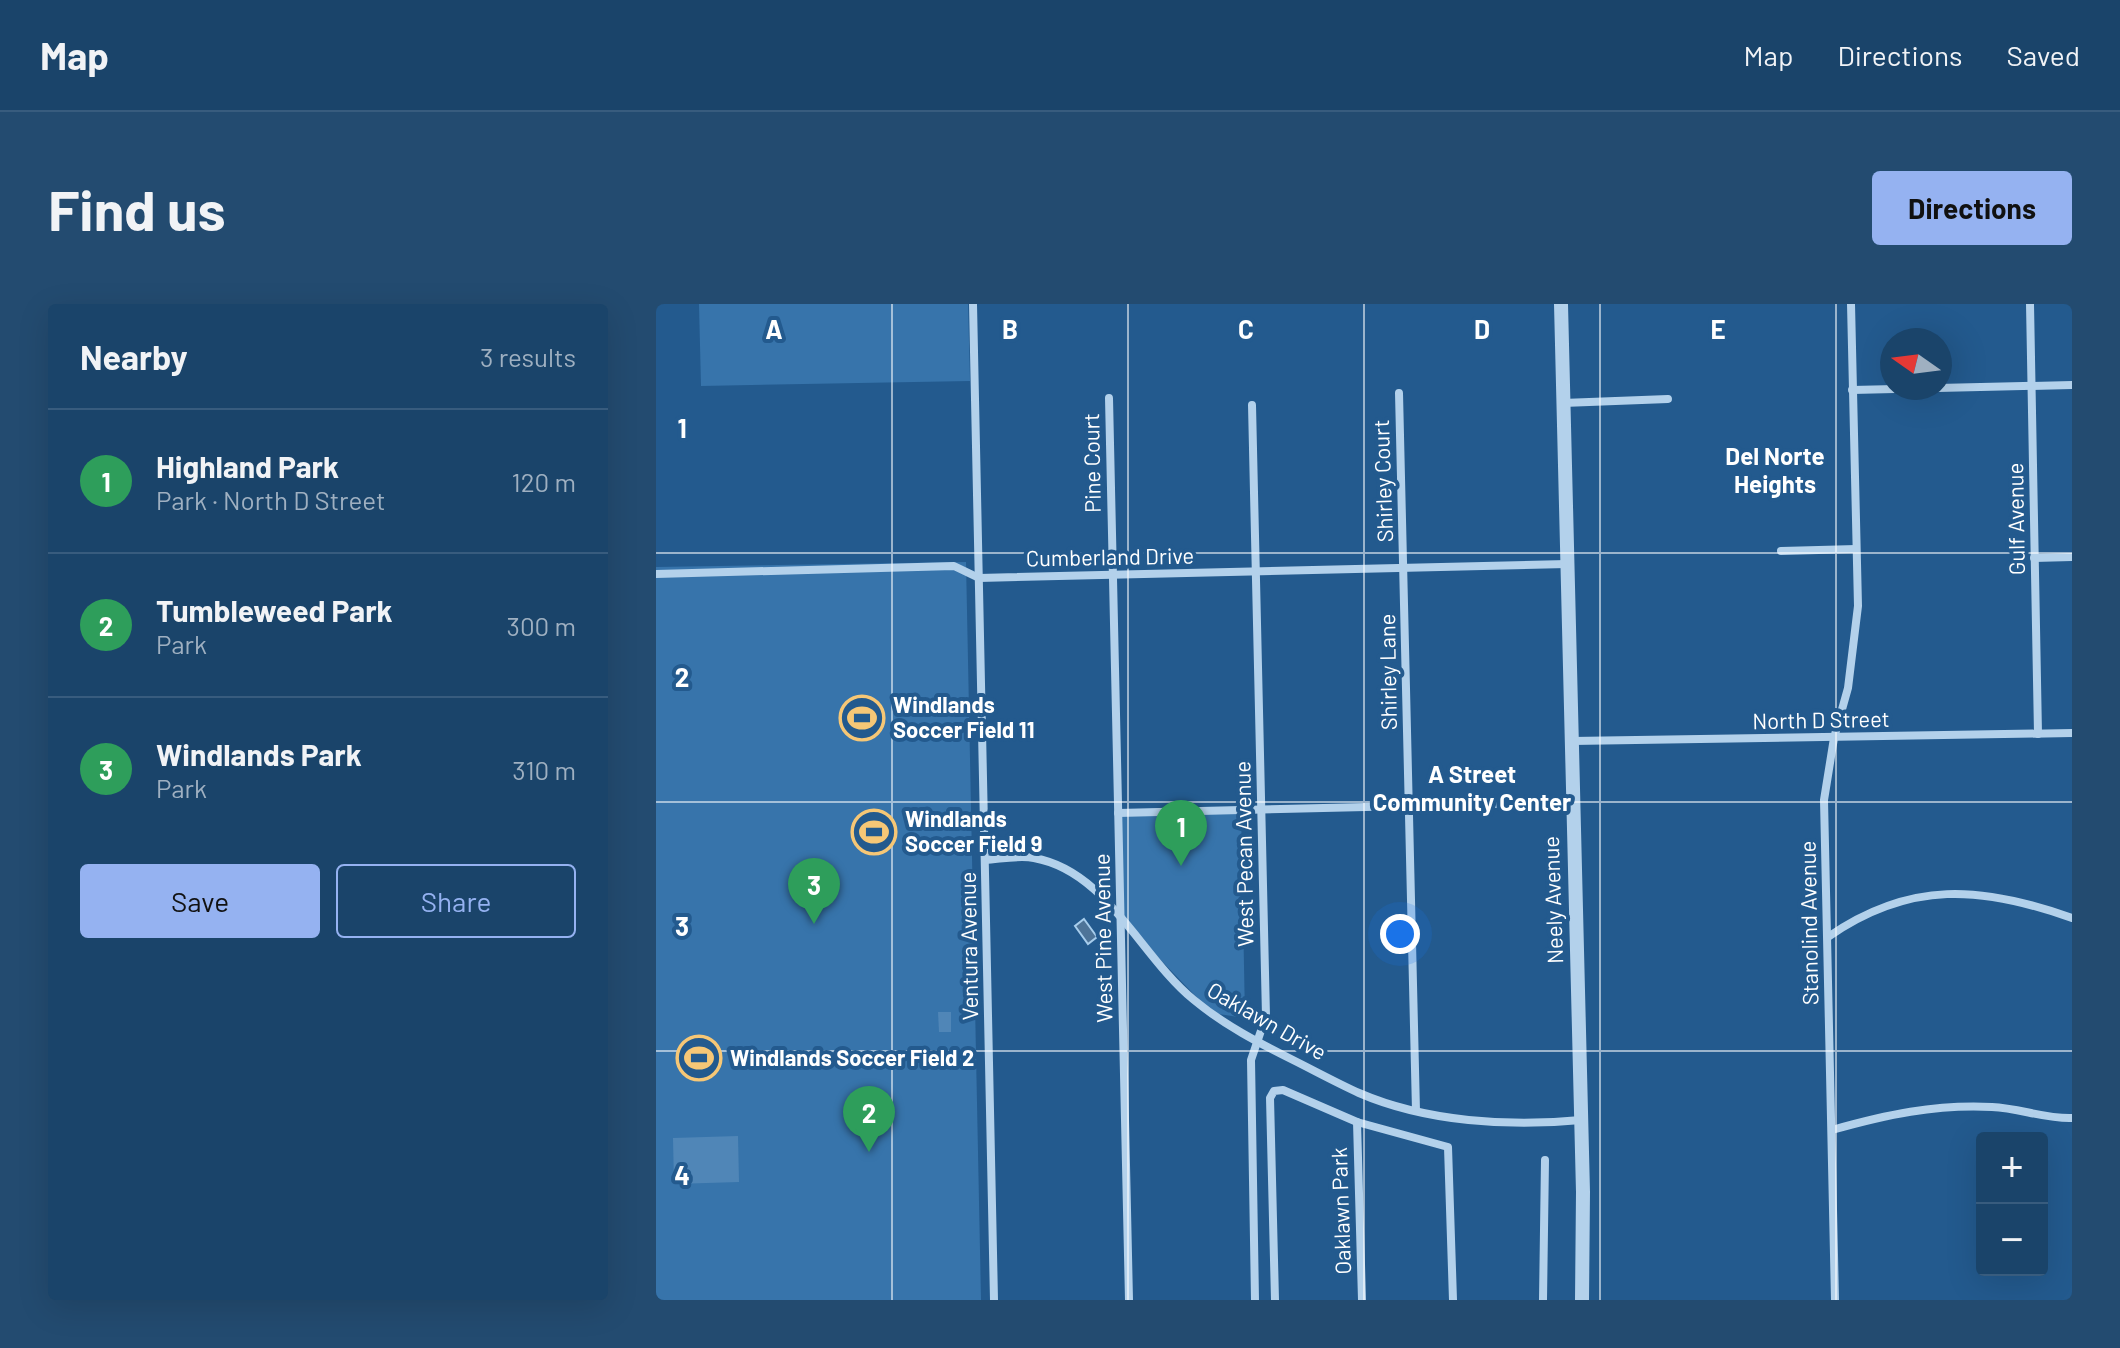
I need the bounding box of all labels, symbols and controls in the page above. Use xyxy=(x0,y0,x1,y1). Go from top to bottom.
text: Map xyxy=(40,32,109,78)
text: Map xyxy=(1744,38,1793,72)
text: Directions xyxy=(1837,38,1963,72)
text: Saved xyxy=(2007,38,2080,72)
button: Directions xyxy=(1872,171,2072,245)
text: Find us xyxy=(48,175,226,242)
text: A xyxy=(765,313,783,344)
text: B xyxy=(1002,313,1018,344)
text: C xyxy=(1238,313,1254,344)
text: D xyxy=(1474,313,1490,344)
text: E xyxy=(1710,313,1726,344)
north arrow xyxy=(1880,328,1952,400)
text: Nearby xyxy=(80,336,188,377)
text: 3 results xyxy=(480,341,576,372)
text: 1 xyxy=(677,412,687,443)
street label: Pine Court xyxy=(1077,413,1105,513)
street label: Shirley Court xyxy=(1367,419,1397,543)
district label: Del Norte Heights xyxy=(1725,441,1825,498)
text: Highland Park xyxy=(156,448,339,484)
street label: Gulf Avenue xyxy=(2001,463,2029,575)
text: 1 xyxy=(101,466,111,497)
text: 120 m xyxy=(512,466,576,497)
text: Park · North D Street xyxy=(156,484,385,515)
street label: Cumberland Drive xyxy=(1026,542,1194,570)
text: Tumbleweed Park xyxy=(156,592,393,628)
text: 2 xyxy=(99,610,113,641)
text: 300 m xyxy=(507,610,576,641)
street label: Shirley Lane xyxy=(1373,614,1401,731)
text: Park xyxy=(156,628,207,659)
text: 2 xyxy=(675,661,689,692)
place label: Windlands Soccer Field 11 xyxy=(893,691,1034,742)
sports icon: Windlands Soccer Field 11 xyxy=(838,694,886,742)
street label: North D Street xyxy=(1752,705,1890,733)
text: Windlands Park xyxy=(156,736,362,772)
text: 3 xyxy=(99,754,113,785)
text: 310 m xyxy=(512,754,576,785)
district label: A Street Community Center xyxy=(1373,759,1571,816)
street label: West Pecan Avenue xyxy=(1228,761,1258,947)
text: Park xyxy=(156,772,207,803)
pin: 1 xyxy=(1155,800,1207,866)
place label: Windlands Soccer Field 9 xyxy=(905,805,1042,856)
sports icon: Windlands Soccer Field 9 xyxy=(850,808,898,856)
street label: Neely Avenue xyxy=(1537,836,1567,964)
street label: Stanolind Avenue xyxy=(1794,841,1822,1005)
street label: West Pine Avenue xyxy=(1088,853,1116,1023)
pin: 3 xyxy=(788,858,840,924)
button: Save xyxy=(80,864,320,938)
button: Share xyxy=(336,864,576,938)
street label: Ventura Avenue xyxy=(954,871,982,1021)
text: 3 xyxy=(675,910,689,941)
your location xyxy=(1380,914,1420,954)
street label: Oaklawn Drive xyxy=(1203,976,1332,1065)
sports icon: Windlands Soccer Field 2 xyxy=(675,1034,723,1082)
place label: Windlands Soccer Field 2 xyxy=(730,1044,974,1070)
pin: 2 xyxy=(843,1086,895,1152)
map controls xyxy=(1976,1132,2048,1276)
button: + xyxy=(1976,1132,2048,1204)
street label: Oaklawn Park xyxy=(1325,1147,1355,1275)
text: 4 xyxy=(674,1159,690,1190)
button: − xyxy=(1976,1204,2048,1276)

